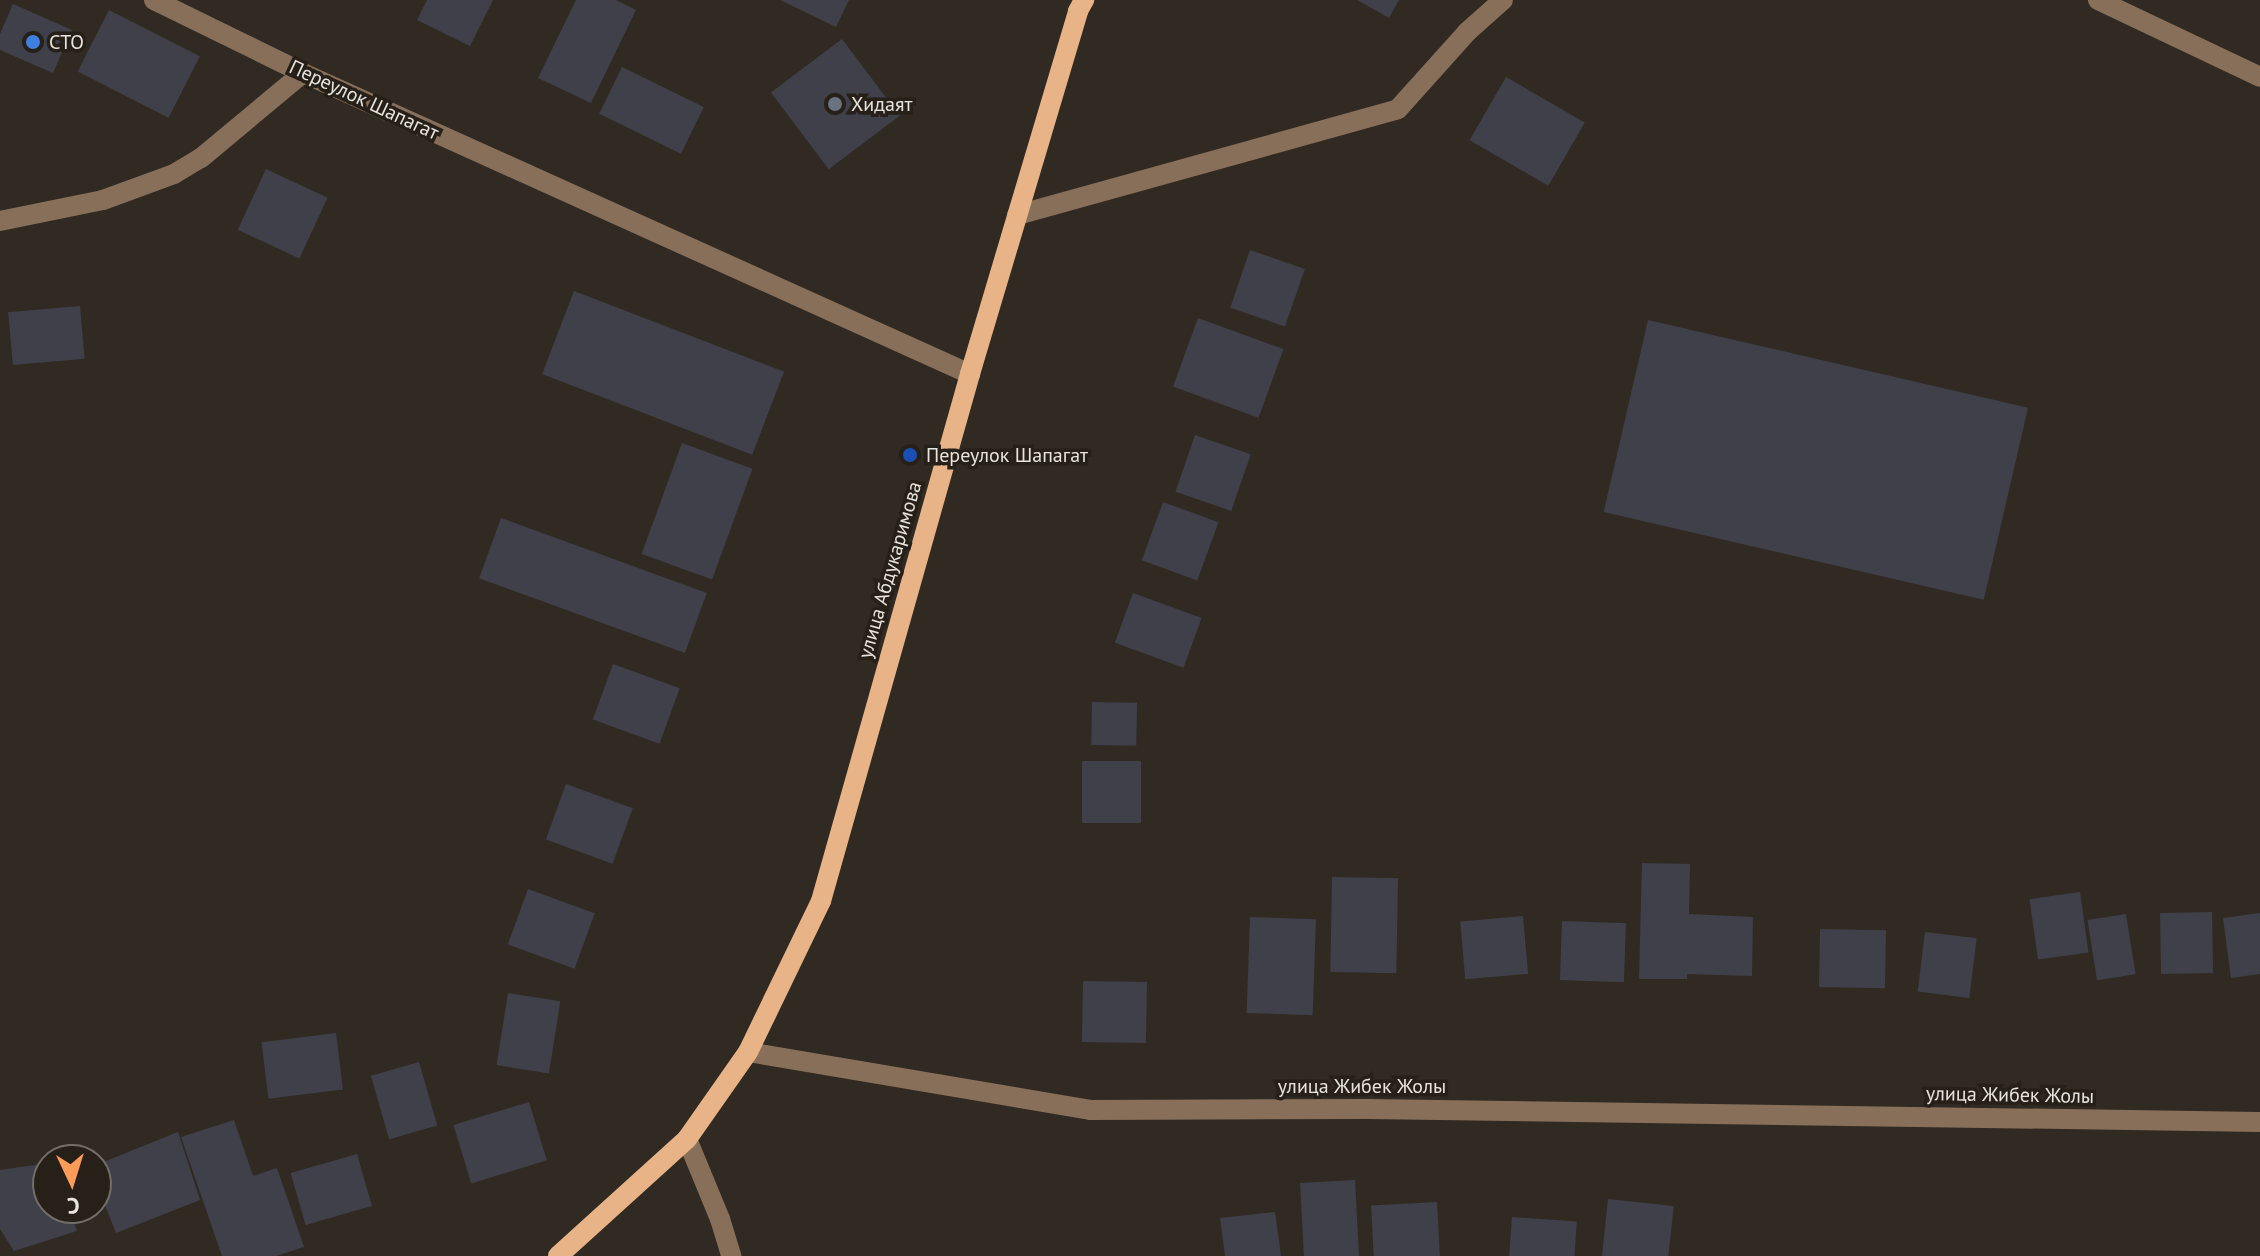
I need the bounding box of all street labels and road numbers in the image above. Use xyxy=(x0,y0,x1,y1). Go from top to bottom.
street label: Переулок Шапагат xyxy=(285,55,443,145)
street label: улица Абдукаримова xyxy=(853,479,927,661)
street label: улица Жибек Жолы xyxy=(1278,1074,1446,1098)
street label: улица Жибек Жолы xyxy=(1926,1082,2094,1108)

